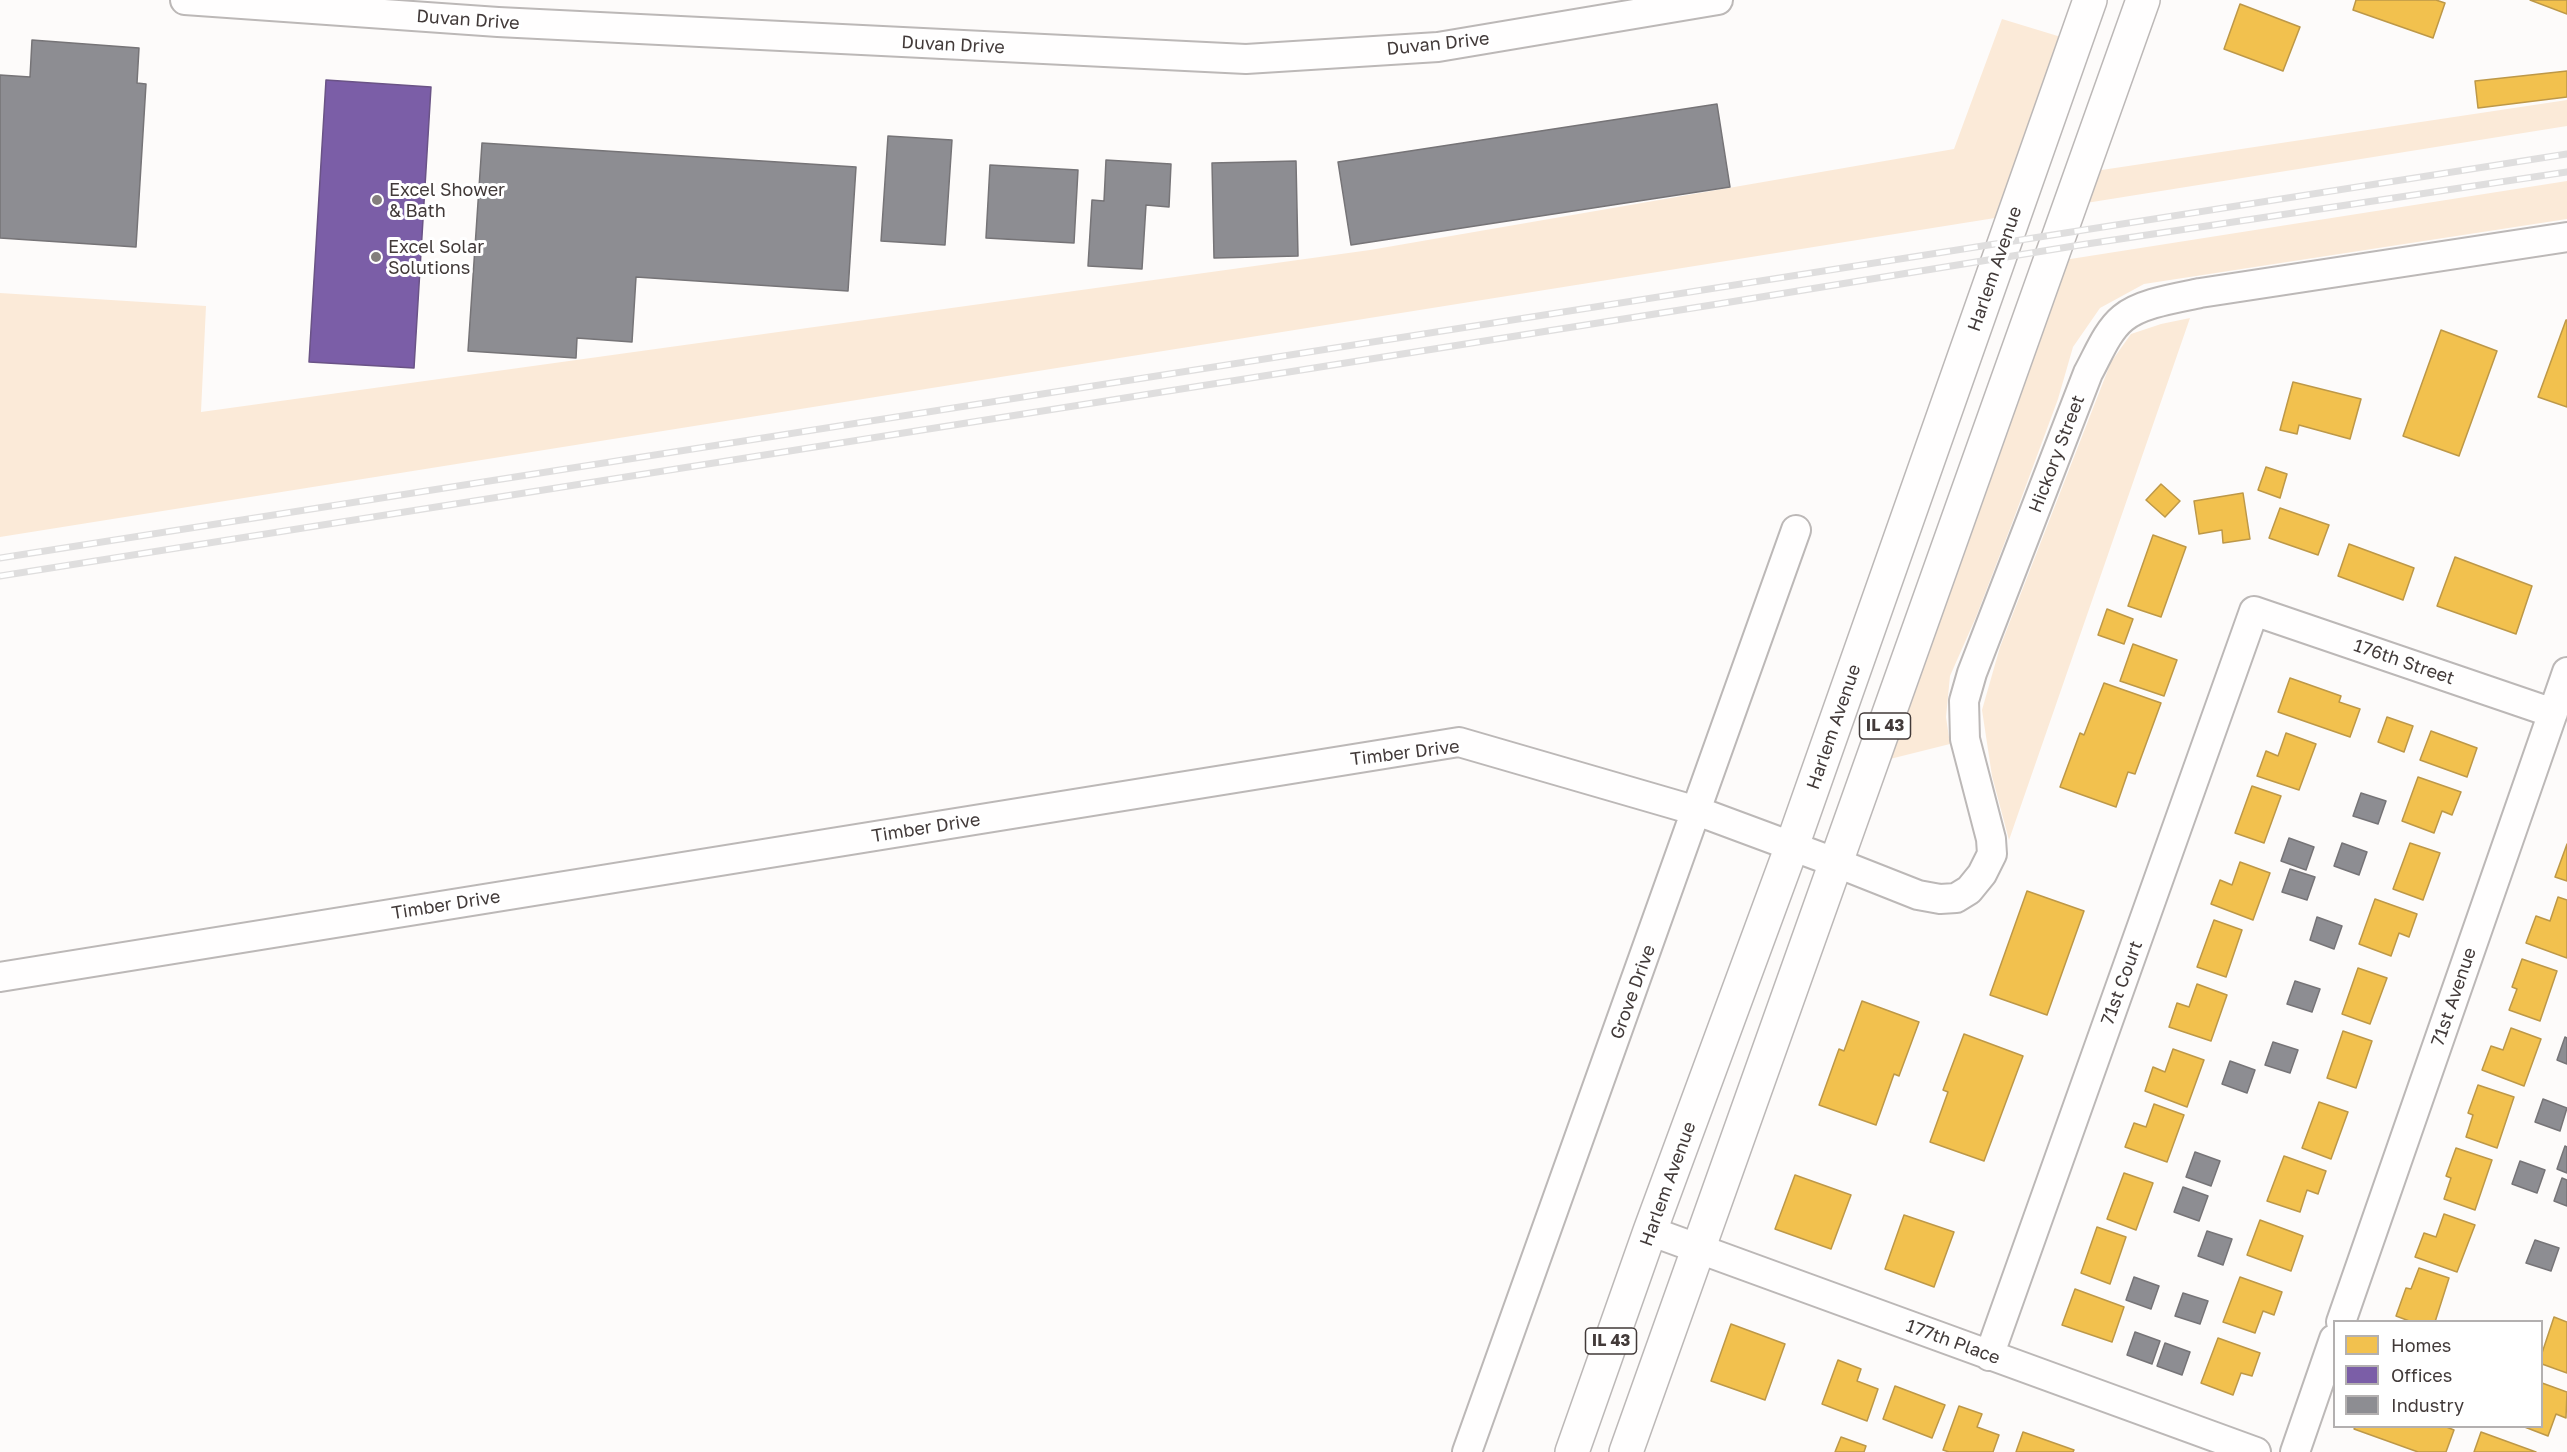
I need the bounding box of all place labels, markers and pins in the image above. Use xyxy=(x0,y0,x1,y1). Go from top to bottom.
place label: Excel Shower & Bath xyxy=(389,179,505,222)
marker: Excel Shower & Bath xyxy=(370,193,384,207)
place label: Excel Solar Solutions xyxy=(388,236,484,278)
marker: Excel Solar Solutions xyxy=(369,250,383,264)

